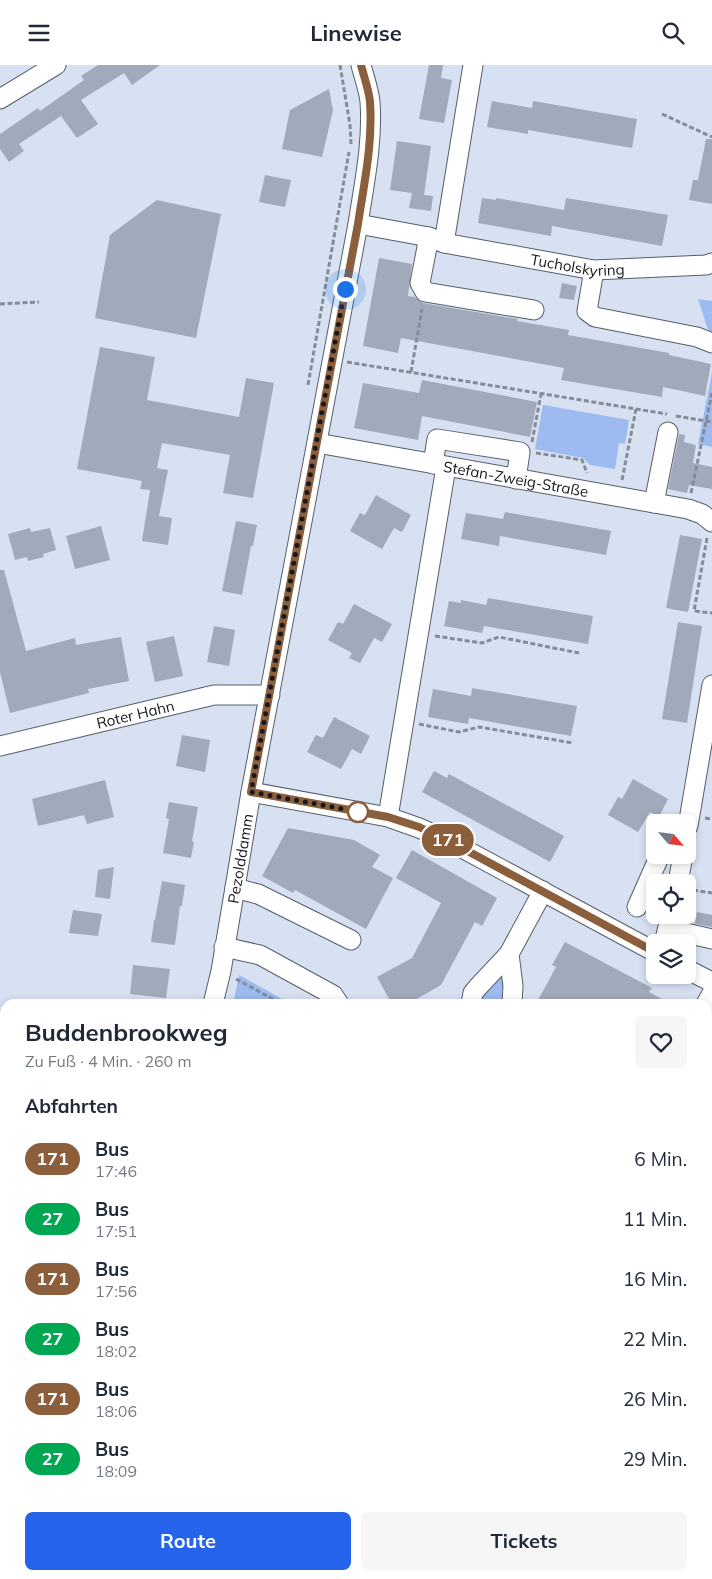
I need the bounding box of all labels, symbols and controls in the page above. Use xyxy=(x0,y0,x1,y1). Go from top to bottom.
icon: menu xyxy=(25,19,53,47)
text: Linewise xyxy=(310,19,402,47)
icon: search xyxy=(659,19,687,47)
street label: Tucholskyring xyxy=(529,249,625,280)
your location xyxy=(333,277,358,302)
street label: Stefan-Zweig-Straße xyxy=(442,456,590,501)
street label: Roter Hahn xyxy=(94,695,176,732)
unlabelled marker xyxy=(347,801,369,823)
street label: Pezolddamm xyxy=(223,812,257,905)
north arrow xyxy=(646,814,696,864)
map controls xyxy=(646,814,696,984)
line badge: 171 xyxy=(419,824,477,856)
text: 171 xyxy=(432,828,464,851)
button: locate xyxy=(646,874,696,924)
button: layers xyxy=(646,934,696,984)
button: heart xyxy=(635,1016,687,1068)
text: Buddenbrookweg xyxy=(25,1017,228,1047)
text: Zu Fuß · 4 Min. · 260 m xyxy=(25,1051,191,1071)
text: Abfahrten xyxy=(25,1094,118,1118)
text: Bus xyxy=(95,1137,129,1161)
text: 171 xyxy=(36,1147,69,1170)
text: 6 Min. xyxy=(634,1147,687,1171)
text: 17:46 xyxy=(95,1161,137,1181)
text: Bus xyxy=(95,1197,129,1221)
text: 27 xyxy=(42,1207,63,1230)
text: 11 Min. xyxy=(623,1207,687,1231)
text: 17:51 xyxy=(95,1221,137,1241)
text: Bus xyxy=(95,1257,129,1281)
text: 171 xyxy=(36,1267,69,1290)
text: 16 Min. xyxy=(623,1267,687,1291)
text: 17:56 xyxy=(95,1281,137,1301)
text: Bus xyxy=(95,1317,129,1341)
text: 27 xyxy=(42,1327,63,1350)
text: 22 Min. xyxy=(623,1327,687,1351)
text: 18:02 xyxy=(95,1341,137,1361)
text: Bus xyxy=(95,1377,129,1401)
text: 171 xyxy=(36,1387,69,1410)
text: 26 Min. xyxy=(623,1387,687,1411)
text: 18:06 xyxy=(95,1401,137,1421)
text: Bus xyxy=(95,1437,129,1461)
text: 27 xyxy=(42,1447,63,1470)
text: 29 Min. xyxy=(623,1447,687,1471)
text: 18:09 xyxy=(95,1461,137,1481)
button: Route xyxy=(25,1512,351,1570)
button: Tickets xyxy=(361,1512,687,1570)

